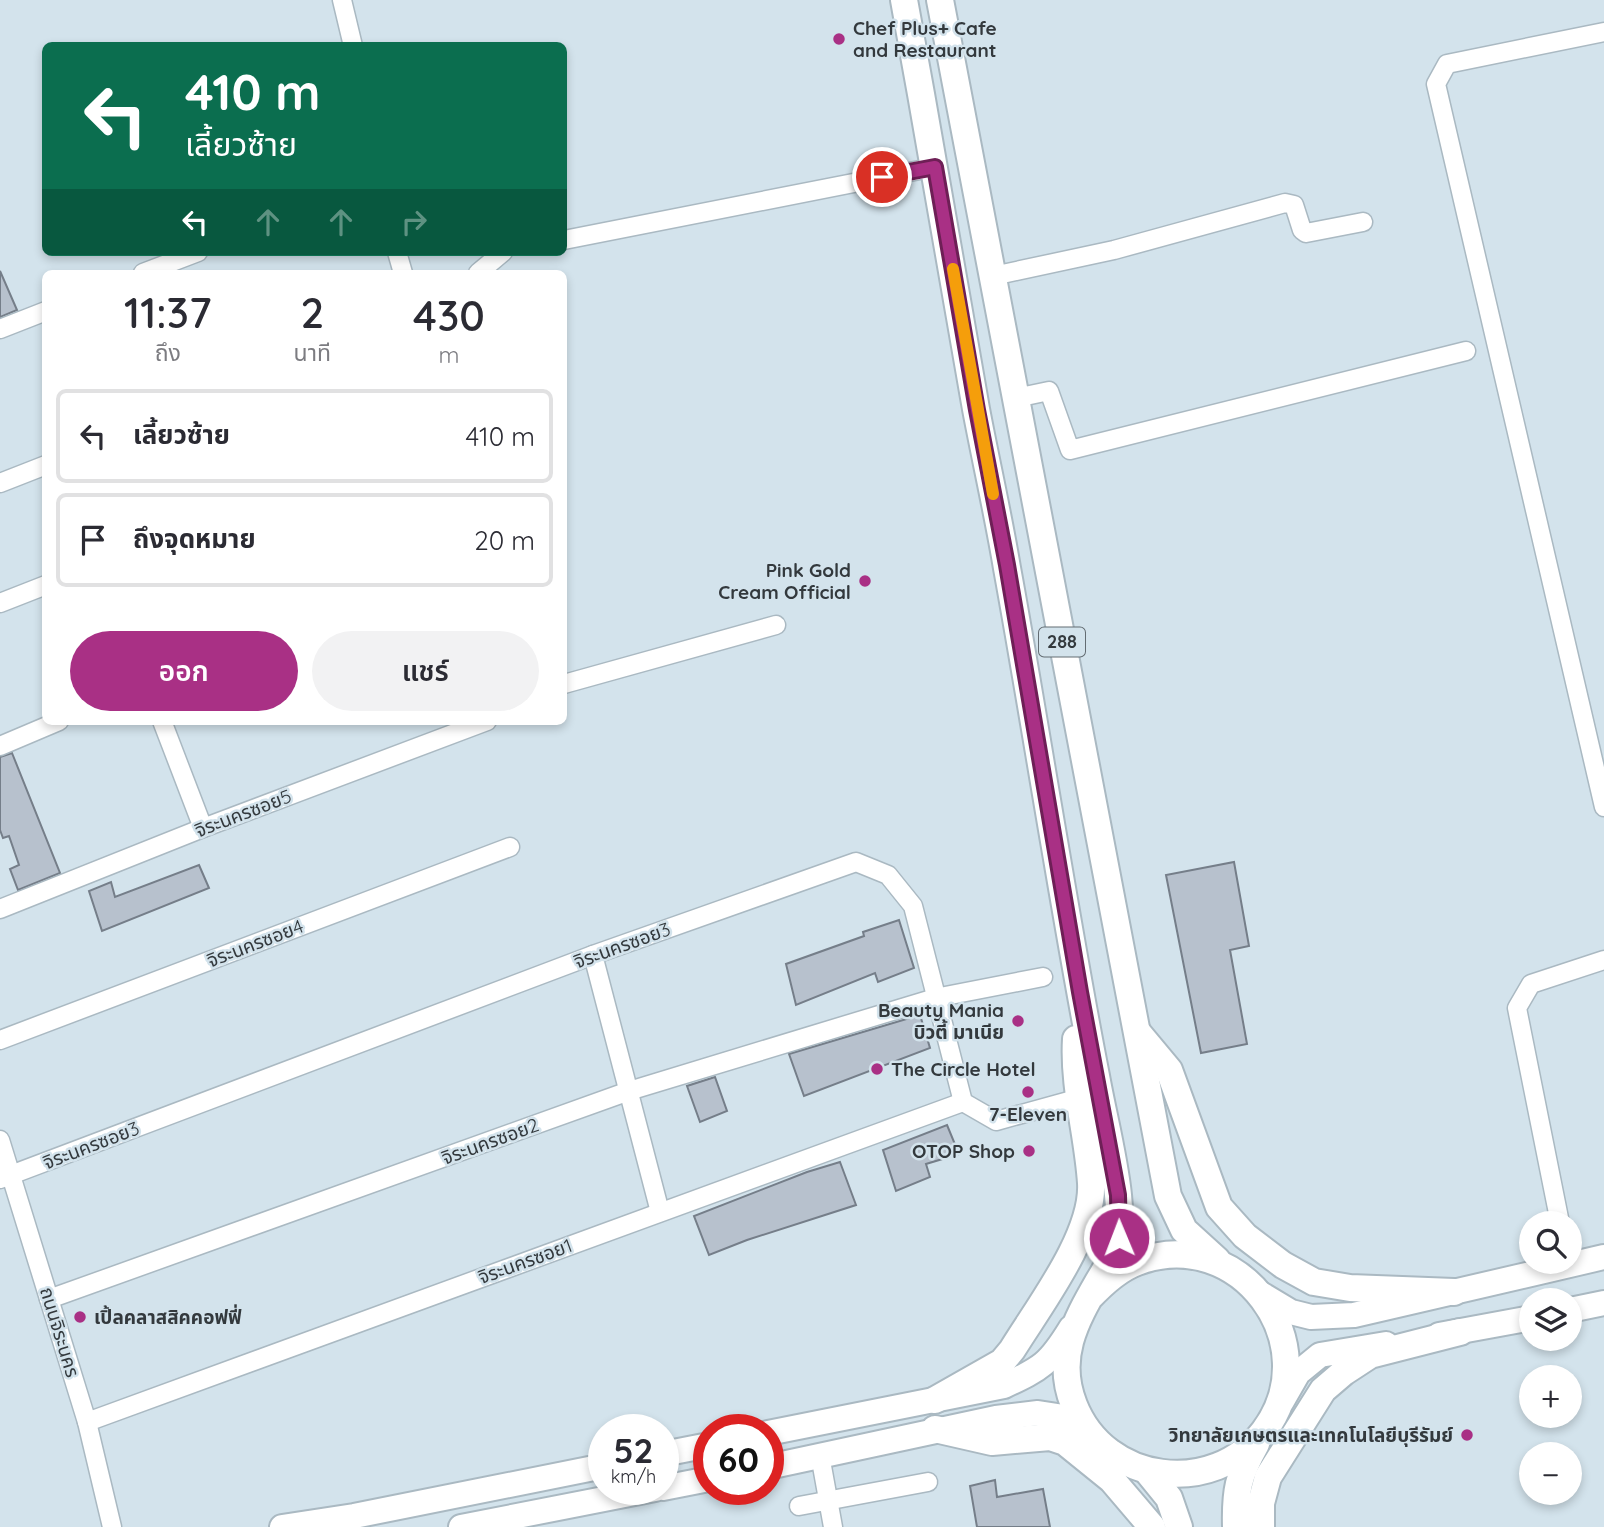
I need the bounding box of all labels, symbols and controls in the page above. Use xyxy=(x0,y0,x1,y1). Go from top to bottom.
place label: Chef Plus+ Cafe and Restaurant xyxy=(853,16,997,62)
marker: Chef Plus+ Cafe and Restaurant xyxy=(831,31,847,47)
text: 410 m xyxy=(185,61,320,122)
icon: left xyxy=(70,70,161,161)
text: เลี้ยวซ้าย xyxy=(185,124,297,164)
pin xyxy=(852,147,912,207)
icon: arrive xyxy=(863,158,901,196)
icon: left xyxy=(176,203,214,241)
icon: ahead xyxy=(249,203,287,241)
icon: ahead xyxy=(322,203,360,241)
icon: right xyxy=(395,203,433,241)
text: 11:37 xyxy=(124,286,211,339)
text: 2 xyxy=(300,286,324,339)
text: 430 xyxy=(413,289,485,342)
text: ถึง xyxy=(155,338,181,367)
text: นาที xyxy=(294,338,331,367)
text: m xyxy=(439,340,459,369)
icon: left xyxy=(74,417,112,455)
text: เลี้ยวซ้าย xyxy=(133,418,230,451)
text: 410 m xyxy=(466,420,535,453)
icon: arrive xyxy=(74,521,112,559)
text: ถึงจุดหมาย xyxy=(133,522,256,555)
text: 20 m xyxy=(474,524,535,557)
place label: Pink Gold Cream Official xyxy=(718,558,851,604)
marker: Pink Gold Cream Official xyxy=(857,573,873,589)
road number: 288 xyxy=(1039,628,1085,656)
button: ออก xyxy=(70,631,298,711)
button: แชร์ xyxy=(312,631,539,711)
street label: จิระนครซอย5 xyxy=(191,784,295,842)
street label: จิระนครซอย4 xyxy=(203,914,307,972)
street label: จิระนครซอย3 xyxy=(570,916,674,974)
place label: Beauty Mania บิวตี้ มาเนีย xyxy=(878,998,1004,1044)
marker: Beauty Mania บิวตี้ มาเนีย xyxy=(1010,1013,1026,1029)
place label: The Circle Hotel xyxy=(891,1057,1036,1081)
marker: The Circle Hotel xyxy=(869,1061,885,1077)
marker: 7-Eleven xyxy=(1020,1084,1036,1100)
place label: 7-Eleven xyxy=(989,1102,1067,1126)
street label: จิระนครซอย2 xyxy=(438,1112,542,1170)
street label: จิระนครซอย3 xyxy=(40,1116,142,1174)
place label: OTOP Shop xyxy=(912,1139,1015,1163)
marker: OTOP Shop xyxy=(1021,1143,1037,1159)
position arrow xyxy=(1082,1201,1156,1275)
map controls xyxy=(1519,1211,1582,1505)
button: search xyxy=(1519,1211,1582,1274)
street label: จิระนครซอย1 xyxy=(475,1233,575,1289)
street label: ถนนจิระนคร xyxy=(35,1284,85,1380)
button: layers xyxy=(1519,1288,1582,1351)
place label: เปิ้ลคลาสสิคคอฟฟี่ xyxy=(94,1304,242,1329)
marker: เปิ้ลคลาสสิคคอฟฟี่ xyxy=(72,1309,88,1325)
button: + xyxy=(1519,1365,1582,1428)
speed limit sign: 60 xyxy=(693,1414,784,1505)
place label: วิทยาลัยเกษตรและเทคโนโลยีบุรีรัมย์ xyxy=(1168,1423,1453,1447)
marker: วิทยาลัยเกษตรและเทคโนโลยีบุรีรัมย์ xyxy=(1459,1427,1475,1443)
text: 52 xyxy=(613,1428,654,1472)
button: − xyxy=(1519,1442,1582,1505)
text: km/h xyxy=(611,1465,656,1488)

